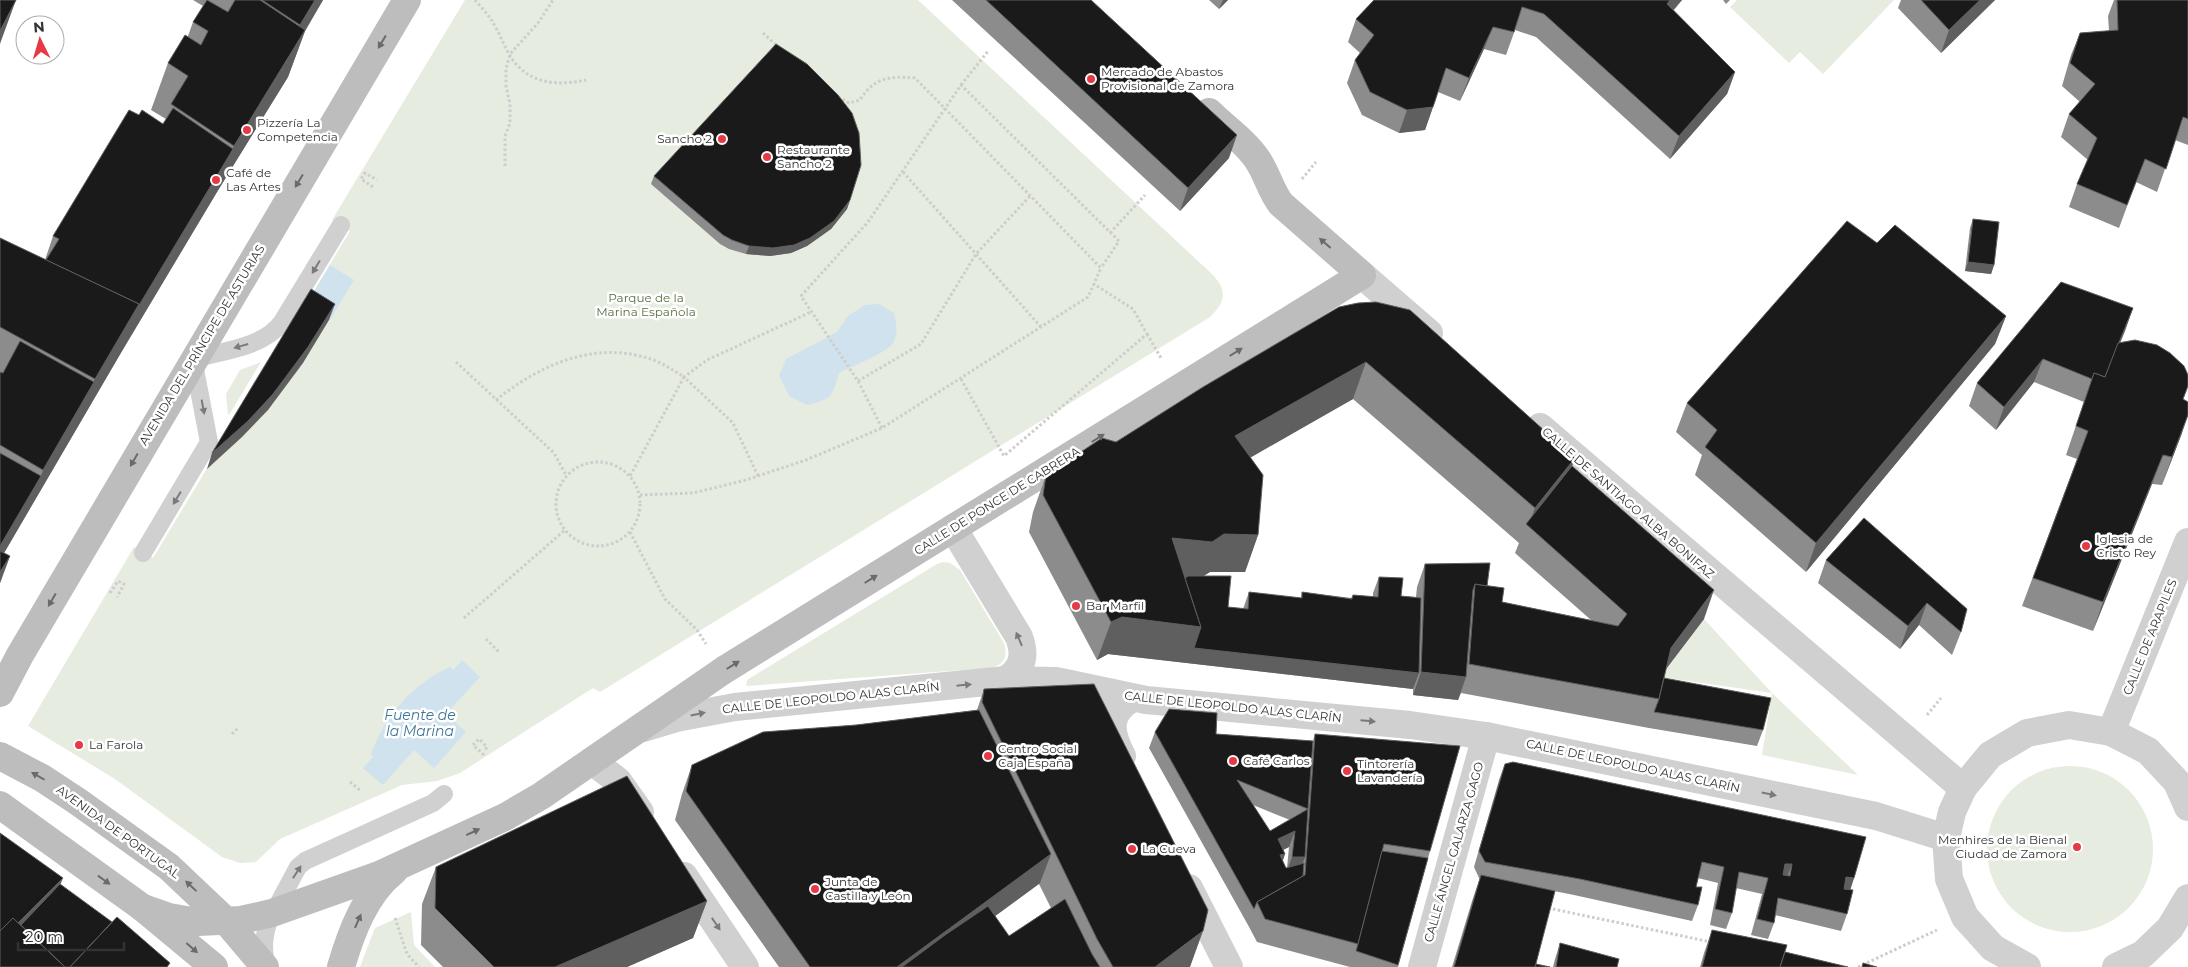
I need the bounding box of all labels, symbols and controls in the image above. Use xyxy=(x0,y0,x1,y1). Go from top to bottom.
north arrow xyxy=(15,15,65,65)
text: N xyxy=(32,18,45,37)
one-way arrow xyxy=(378,35,387,48)
place label: Mercado de Abastos Provisional de Zamora xyxy=(1101,64,1234,93)
marker: Mercado de Abastos Provisional de Zamora xyxy=(1085,73,1097,85)
place label: Pizzería La Competencia xyxy=(257,115,338,144)
marker: Pizzería La Competencia xyxy=(241,124,253,136)
place label: Sancho 2 xyxy=(657,131,712,146)
marker: Sancho 2 xyxy=(716,133,728,145)
place label: Restaurante Sancho 2 xyxy=(777,142,850,171)
marker: Restaurante Sancho 2 xyxy=(761,151,773,163)
place label: Café de Las Artes xyxy=(226,165,281,194)
marker: Café de Las Artes xyxy=(210,174,222,186)
one-way arrow xyxy=(295,175,304,188)
one-way arrow xyxy=(1320,237,1332,249)
street label: AVENIDA DEL PRÍNCIPE DE ASTURIAS xyxy=(136,242,268,448)
one-way arrow xyxy=(311,260,320,273)
park label: Parque de la Marina Española xyxy=(596,290,696,319)
one-way arrow xyxy=(234,342,249,350)
one-way arrow xyxy=(1229,347,1243,357)
one-way arrow xyxy=(200,399,208,415)
street label: CALLE DE SANTIAGO ALBA BONIFAZ xyxy=(1539,424,1718,582)
one-way arrow xyxy=(1092,433,1105,443)
street label: CALLE DE PONCE DE CABRERA xyxy=(911,443,1083,558)
one-way arrow xyxy=(129,453,138,466)
one-way arrow xyxy=(172,491,181,504)
place label: Iglesia de Cristo Rey xyxy=(2096,531,2156,560)
marker: Iglesia de Cristo Rey xyxy=(2080,540,2092,552)
one-way arrow xyxy=(864,575,877,584)
street label: CALLE DE ARAPILES xyxy=(2119,577,2180,697)
one-way arrow xyxy=(47,593,56,606)
place label: Bar Marfil xyxy=(1086,598,1144,613)
marker: Bar Marfil xyxy=(1070,600,1082,612)
one-way arrow xyxy=(1015,631,1023,646)
one-way arrow xyxy=(726,660,739,670)
street label: CALLE DE LEOPOLDO ALAS CLARÍN xyxy=(722,679,940,716)
one-way arrow xyxy=(956,680,972,688)
street label: CALLE DE LEOPOLDO ALAS CLARÍN xyxy=(1124,688,1342,725)
water label: Fuente de la Marina xyxy=(384,706,456,740)
one-way arrow xyxy=(690,709,706,717)
one-way arrow xyxy=(1360,717,1376,725)
street label: CALLE DE LEOPOLDO ALAS CLARÍN xyxy=(1525,735,1741,796)
place label: La Farola xyxy=(89,737,143,752)
marker: La Farola xyxy=(73,739,85,751)
place label: Centro Social Caja España xyxy=(998,741,1077,770)
marker: Centro Social Caja España xyxy=(982,750,994,762)
place label: Café Carlos xyxy=(1243,753,1310,768)
marker: Café Carlos xyxy=(1227,755,1239,767)
place label: Tintorería Lavandería xyxy=(1357,756,1423,785)
street label: CALLE ÁNGEL GALARZA GAGO xyxy=(1421,760,1486,944)
marker: Tintorería Lavandería xyxy=(1341,765,1353,777)
one-way arrow xyxy=(31,772,44,781)
street label: AVENIDA DE PORTUGAL xyxy=(54,782,183,881)
one-way arrow xyxy=(1761,790,1776,798)
one-way arrow xyxy=(466,828,480,836)
place label: Menhires de la Bienal Ciudad de Zamora xyxy=(1938,832,2067,861)
place label: La Cueva xyxy=(1142,841,1196,856)
marker: Menhires de la Bienal Ciudad de Zamora xyxy=(2071,841,2083,853)
marker: La Cueva xyxy=(1126,843,1138,855)
one-way arrow xyxy=(292,865,301,878)
place label: Junta de Castilla y León xyxy=(824,874,911,903)
one-way arrow xyxy=(97,875,111,885)
one-way arrow xyxy=(186,880,198,892)
marker: Junta de Castilla y León xyxy=(809,883,821,895)
one-way arrow xyxy=(354,914,362,928)
one-way arrow xyxy=(711,917,721,931)
scale bar xyxy=(18,920,124,952)
text: 20 m xyxy=(25,927,63,946)
one-way arrow xyxy=(186,942,198,954)

